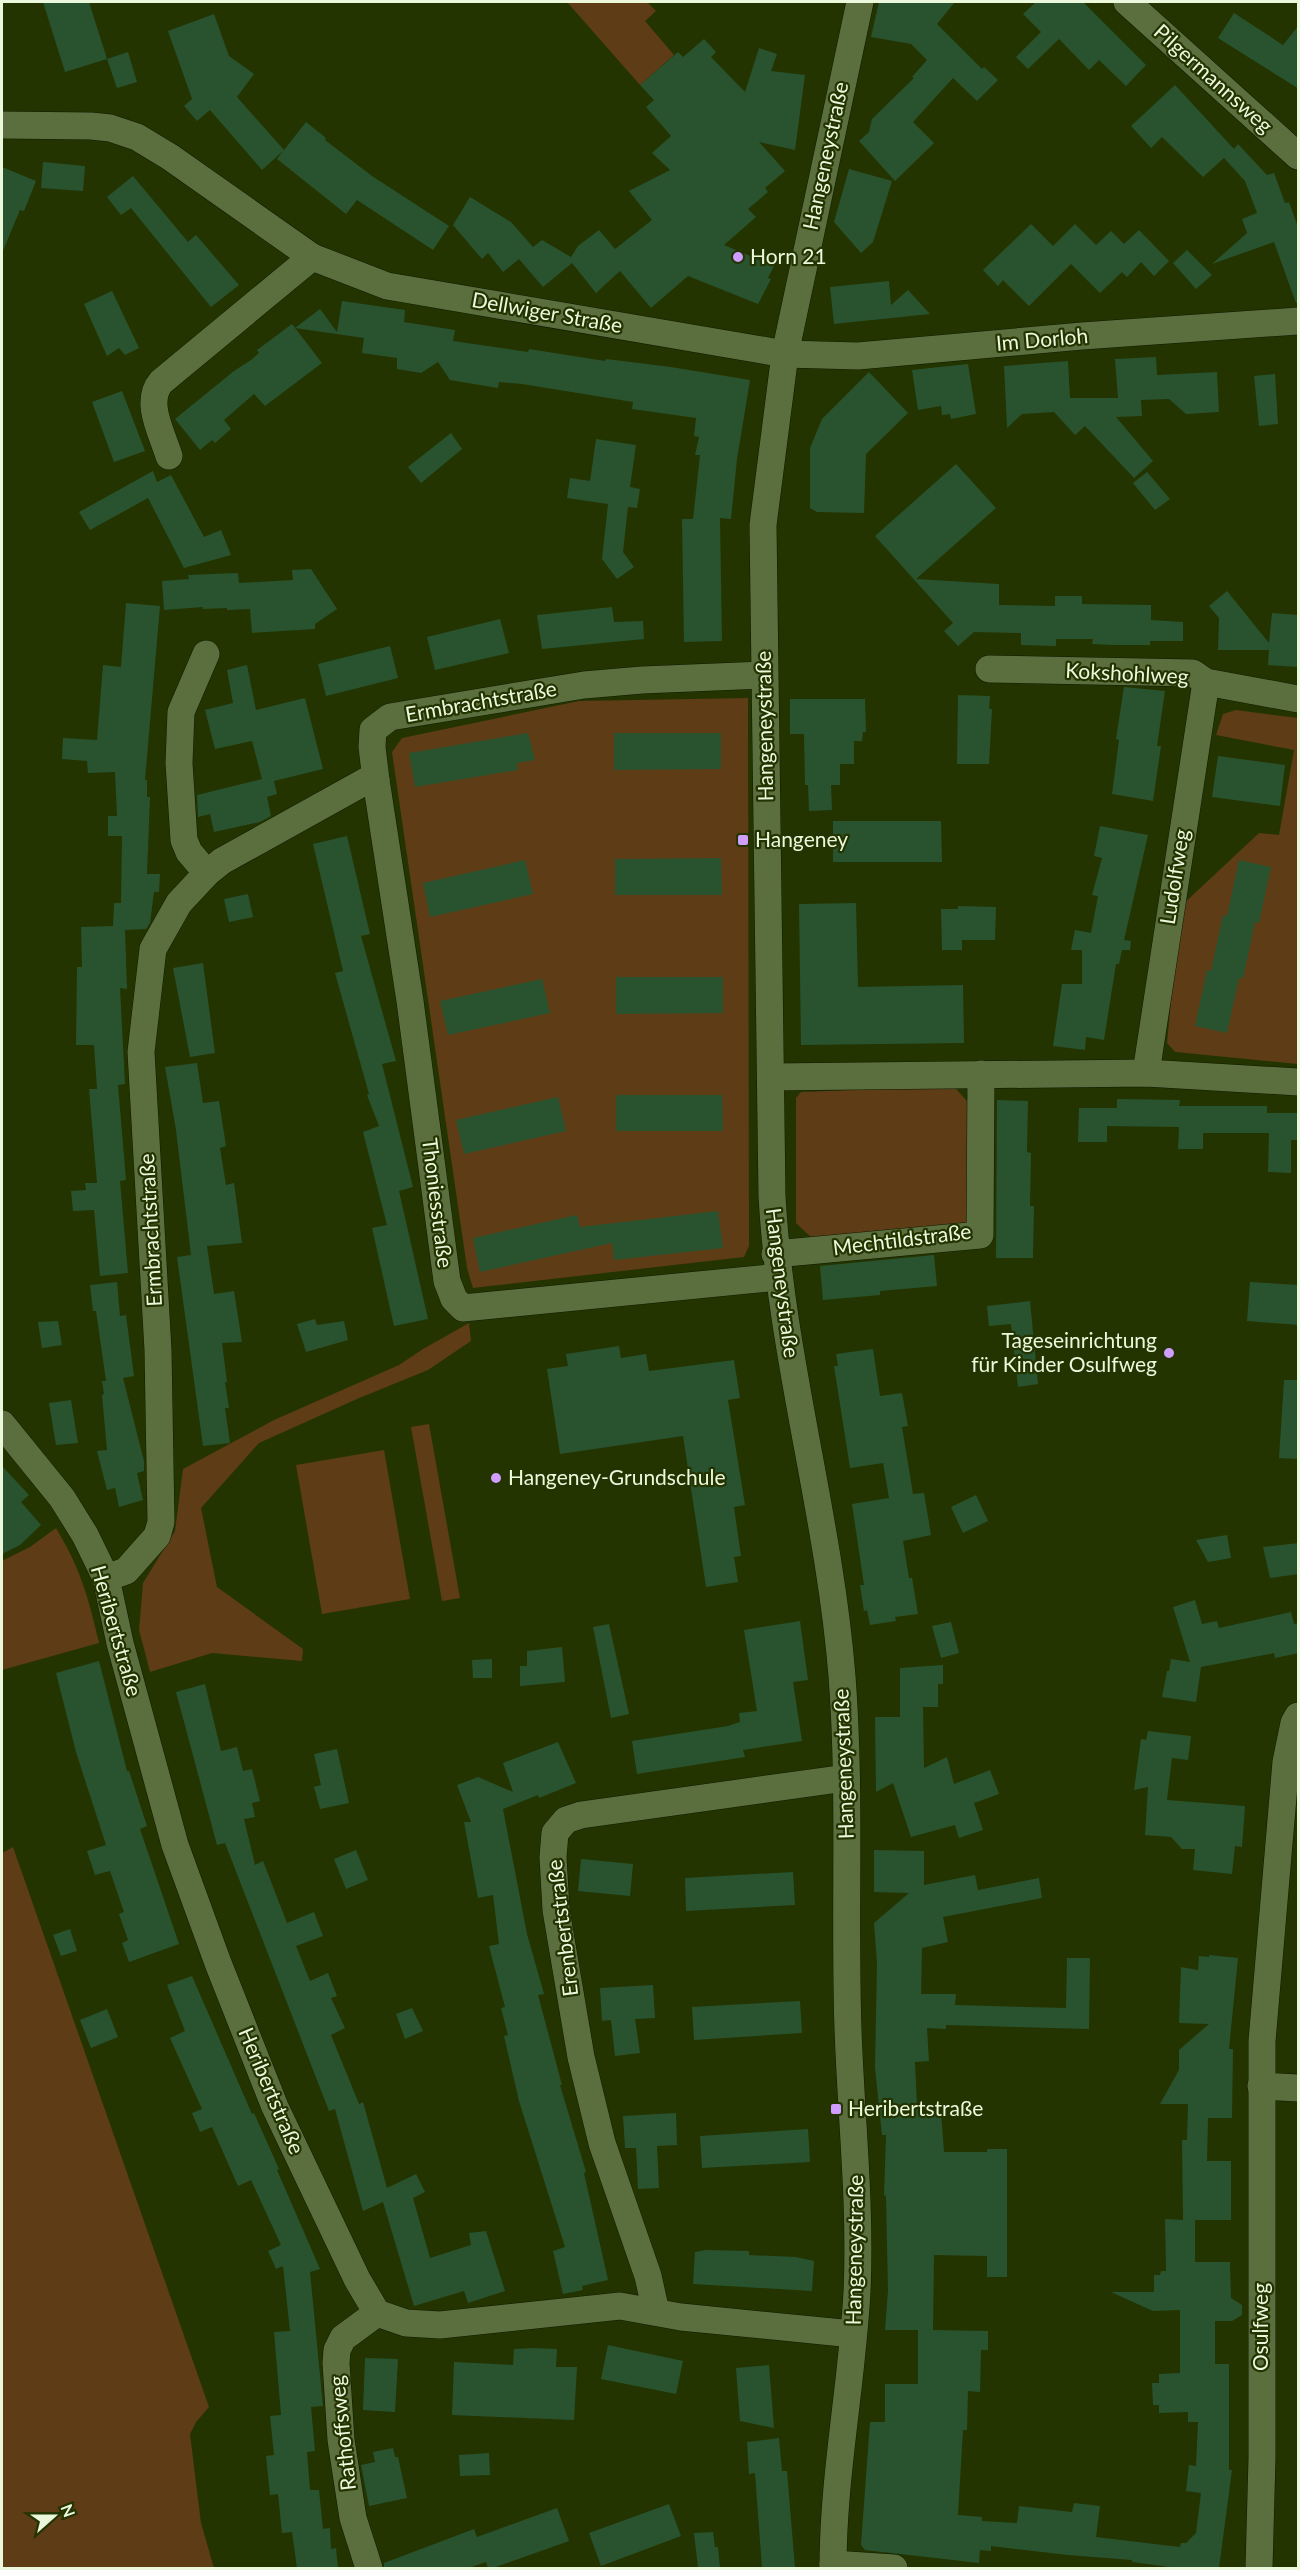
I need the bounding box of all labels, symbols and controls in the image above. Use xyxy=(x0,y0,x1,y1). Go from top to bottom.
street label: Pilgermannsweg xyxy=(1150,18,1278,138)
street label: Hangeneystraße xyxy=(797,79,852,232)
place label: Horn 21 xyxy=(750,243,827,268)
marker: Horn 21 xyxy=(731,250,745,264)
street label: Dellwiger Straße xyxy=(470,286,624,337)
street label: Im Dorloh xyxy=(995,322,1089,355)
street label: Hangeneystraße xyxy=(750,650,777,802)
street label: Kokshohlweg xyxy=(1065,657,1189,688)
street label: Ermbrachtstraße xyxy=(403,675,558,726)
place label: Hangeney xyxy=(755,826,848,851)
street label: Ludolfweg xyxy=(1154,827,1193,926)
marker: Hangeney xyxy=(736,833,750,847)
street label: Thoniesstraße xyxy=(418,1136,459,1269)
street label: Ermbrachtstraße xyxy=(133,1153,166,1307)
street label: Hangeneystraße xyxy=(762,1207,805,1359)
street label: Mechtildstraße xyxy=(831,1218,972,1259)
place label: Tageseinrichtung für Kinder Osulfweg xyxy=(971,1327,1157,1376)
marker: Tageseinrichtung für Kinder Osulfweg xyxy=(1162,1346,1176,1360)
place label: Hangeney-Grundschule xyxy=(508,1464,725,1489)
marker: Hangeney-Grundschule xyxy=(489,1471,503,1485)
street label: Heribertstraße xyxy=(87,1562,148,1699)
street label: Hangeneystraße xyxy=(827,1688,858,1840)
street label: Erenbertstraße xyxy=(541,1858,582,1998)
street label: Heribertstraße xyxy=(234,2023,310,2158)
place label: Heribertstraße xyxy=(848,2095,983,2120)
marker: Heribertstraße xyxy=(829,2102,843,2116)
street label: Hangeneystraße xyxy=(840,2174,867,2326)
street label: Osulfweg xyxy=(1247,2283,1272,2371)
street label: Rathoffsweg xyxy=(323,2374,360,2492)
north arrow xyxy=(24,2486,84,2546)
text: N xyxy=(57,2501,80,2520)

